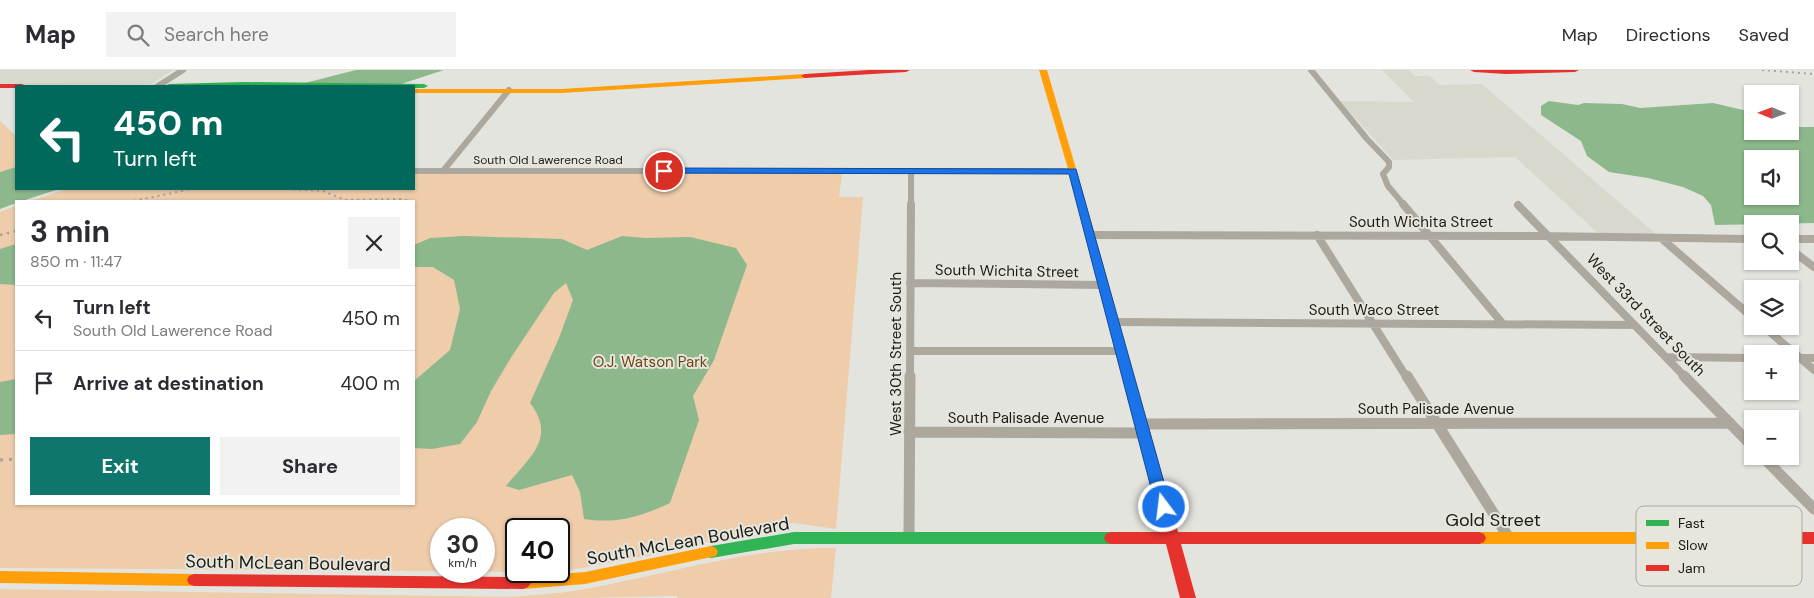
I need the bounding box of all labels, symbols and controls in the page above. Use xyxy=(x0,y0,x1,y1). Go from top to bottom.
search box xyxy=(106,12,456,57)
text: Map xyxy=(25,19,76,50)
icon: search xyxy=(124,21,152,49)
text: Search here xyxy=(164,22,269,47)
text: Map xyxy=(1562,23,1598,47)
text: Directions xyxy=(1626,23,1711,47)
text: Saved xyxy=(1739,23,1789,47)
north arrow xyxy=(1744,85,1799,140)
map controls xyxy=(1744,85,1799,465)
text: 450 m xyxy=(113,100,223,146)
icon: left xyxy=(30,105,95,170)
text: Turn left xyxy=(113,144,197,173)
pin xyxy=(643,150,685,192)
button: sound xyxy=(1744,150,1799,205)
street label: South Old Lawerence Road xyxy=(473,152,623,168)
icon: arrive xyxy=(650,157,678,185)
text: 3 min xyxy=(30,212,110,251)
street label: South Wichita Street xyxy=(1349,212,1493,232)
button: search xyxy=(1744,215,1799,270)
button: close xyxy=(348,217,400,269)
street label: West 33rd Street South xyxy=(1582,249,1710,381)
text: 850 m · 11:47 xyxy=(30,251,122,272)
street label: South Wichita Street xyxy=(935,260,1079,282)
street label: West 30th Street South xyxy=(886,272,906,436)
button: layers xyxy=(1744,280,1799,335)
text: Turn left xyxy=(73,295,151,320)
street label: South Waco Street xyxy=(1309,300,1439,320)
icon: left xyxy=(30,304,58,332)
text: 450 m xyxy=(342,306,400,331)
text: South Old Lawerence Road xyxy=(73,320,273,341)
button: + xyxy=(1744,345,1799,400)
park label: O.J. Watson Park xyxy=(593,352,708,372)
icon: arrive xyxy=(30,369,58,397)
text: Arrive at destination xyxy=(73,371,264,396)
text: 400 m xyxy=(340,371,400,396)
street label: South Palisade Avenue xyxy=(1358,399,1514,419)
street label: South Palisade Avenue xyxy=(948,408,1104,428)
button: − xyxy=(1744,410,1799,465)
button: Exit xyxy=(30,437,210,495)
button: Share xyxy=(220,437,400,495)
position arrow xyxy=(1137,480,1189,532)
legend xyxy=(1636,506,1802,586)
street label: Gold Street xyxy=(1445,508,1541,532)
street label: South McLean Boulevard xyxy=(585,511,791,571)
text: Fast xyxy=(1678,514,1705,532)
speed limit sign: 40 xyxy=(505,518,570,583)
text: 30 xyxy=(446,528,479,561)
text: Slow xyxy=(1678,536,1708,554)
street label: South McLean Boulevard xyxy=(185,549,391,577)
text: km/h xyxy=(448,555,477,571)
text: Jam xyxy=(1678,559,1705,577)

